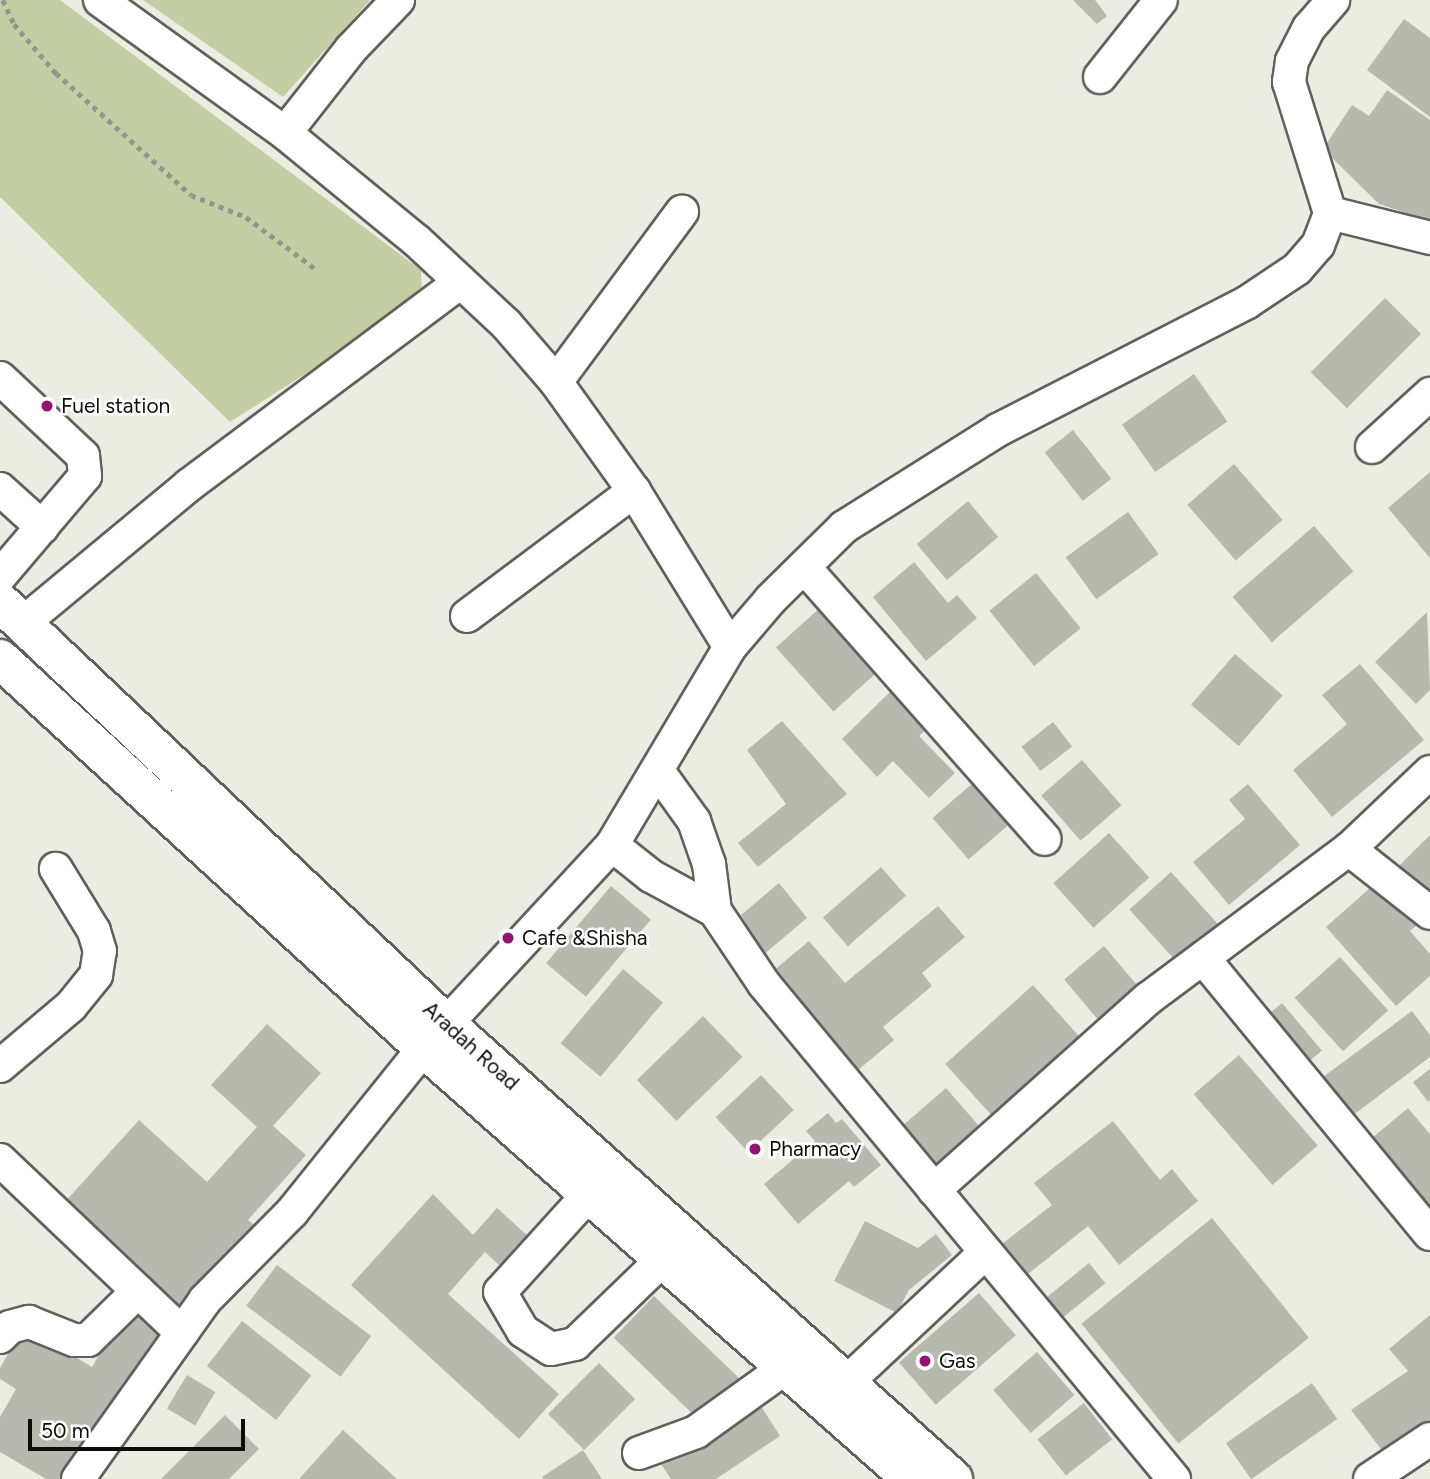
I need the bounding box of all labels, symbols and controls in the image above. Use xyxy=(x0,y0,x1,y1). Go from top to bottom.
place label: Fuel station xyxy=(61,393,170,419)
marker: Fuel station xyxy=(39,398,55,414)
place label: Cafe &Shisha xyxy=(522,925,647,951)
marker: Cafe &Shisha xyxy=(500,930,516,946)
street label: Aradah Road xyxy=(418,996,524,1096)
place label: Pharmacy xyxy=(769,1136,861,1162)
marker: Pharmacy xyxy=(747,1141,763,1157)
place label: Gas xyxy=(939,1348,975,1374)
marker: Gas xyxy=(917,1353,933,1369)
scale bar xyxy=(32,1406,248,1450)
text: 50 m xyxy=(41,1418,90,1443)

